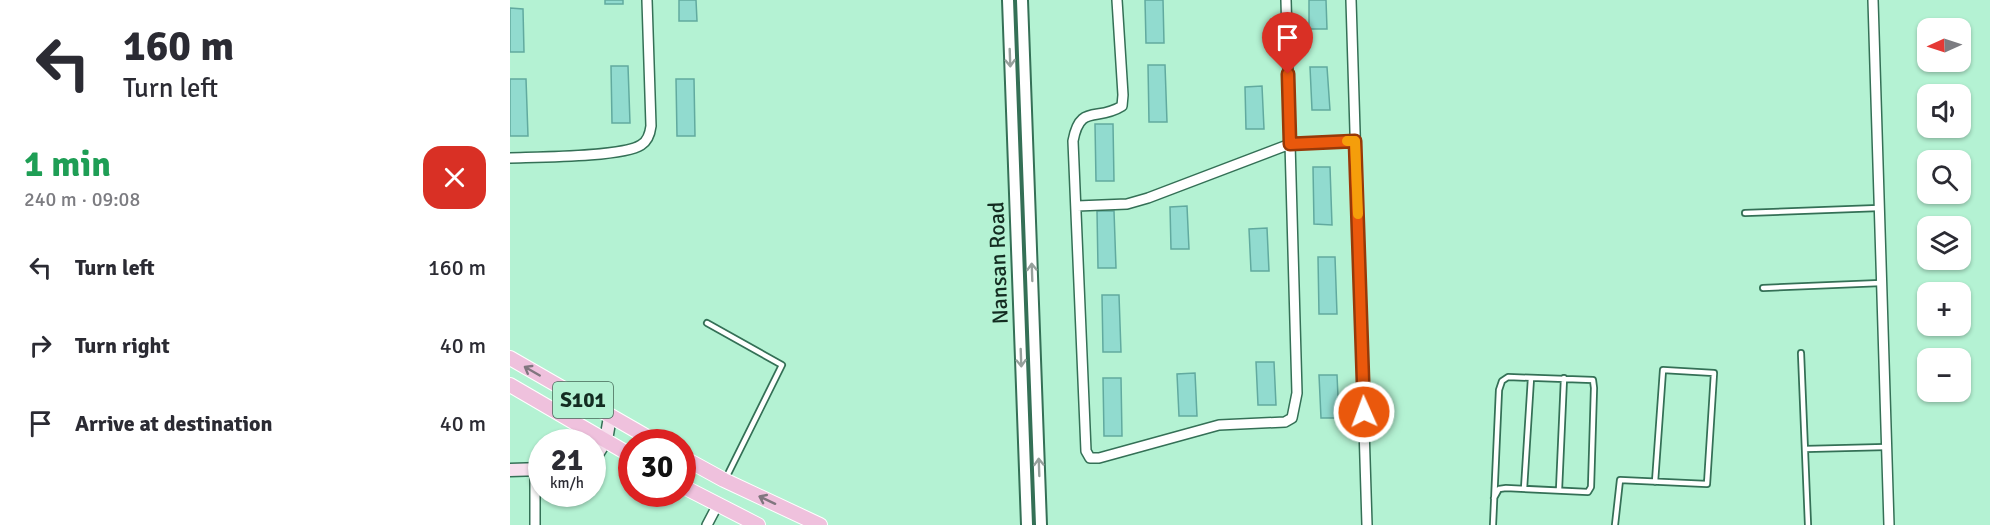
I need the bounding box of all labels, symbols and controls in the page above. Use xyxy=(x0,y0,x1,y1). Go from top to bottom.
pin xyxy=(1262,12,1313,74)
north arrow xyxy=(1917,18,1971,72)
map controls xyxy=(1917,18,1971,402)
text: 160 m xyxy=(123,21,234,72)
icon: arrive xyxy=(1271,21,1304,54)
icon: left xyxy=(24,24,102,102)
one-way arrow xyxy=(1005,48,1016,68)
text: Turn left xyxy=(123,72,218,105)
button: sound xyxy=(1917,84,1971,138)
text: 1 min xyxy=(24,142,111,187)
button: close xyxy=(423,146,486,209)
button: search xyxy=(1917,150,1971,204)
text: 240 m · 09:08 xyxy=(24,187,140,212)
street label: Nansan Road xyxy=(982,201,1014,325)
button: layers xyxy=(1917,216,1971,270)
icon: left xyxy=(24,251,57,284)
text: Turn left xyxy=(75,254,155,281)
text: 160 m xyxy=(428,254,486,281)
one-way arrow xyxy=(1026,262,1037,282)
button: + xyxy=(1917,282,1971,336)
icon: right xyxy=(24,329,57,362)
text: Turn right xyxy=(75,332,170,359)
text: 40 m xyxy=(440,332,486,359)
one-way arrow xyxy=(1015,348,1027,368)
button: − xyxy=(1917,348,1971,402)
one-way arrow xyxy=(524,365,541,377)
position arrow xyxy=(1332,380,1396,444)
road number: S101 xyxy=(553,382,613,418)
icon: arrive xyxy=(24,407,57,440)
text: Arrive at destination xyxy=(75,410,272,437)
text: 40 m xyxy=(440,410,486,437)
speed limit sign: 30 xyxy=(618,429,696,507)
text: 21 xyxy=(551,442,583,479)
one-way arrow xyxy=(1033,457,1044,477)
text: km/h xyxy=(550,474,584,492)
one-way arrow xyxy=(759,494,777,506)

